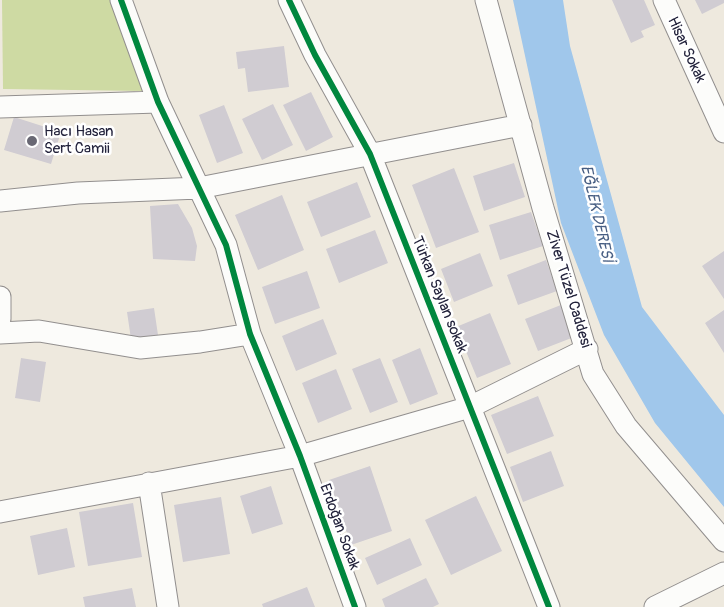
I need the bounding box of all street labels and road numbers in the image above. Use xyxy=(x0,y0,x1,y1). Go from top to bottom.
street label: Hisar Sokak xyxy=(663,14,709,86)
street label: Ziver Tüzel Caddesi xyxy=(542,228,594,350)
street label: Türkan Saylan sokak xyxy=(407,234,471,356)
street label: Erdoğan Sokak xyxy=(315,481,363,573)

